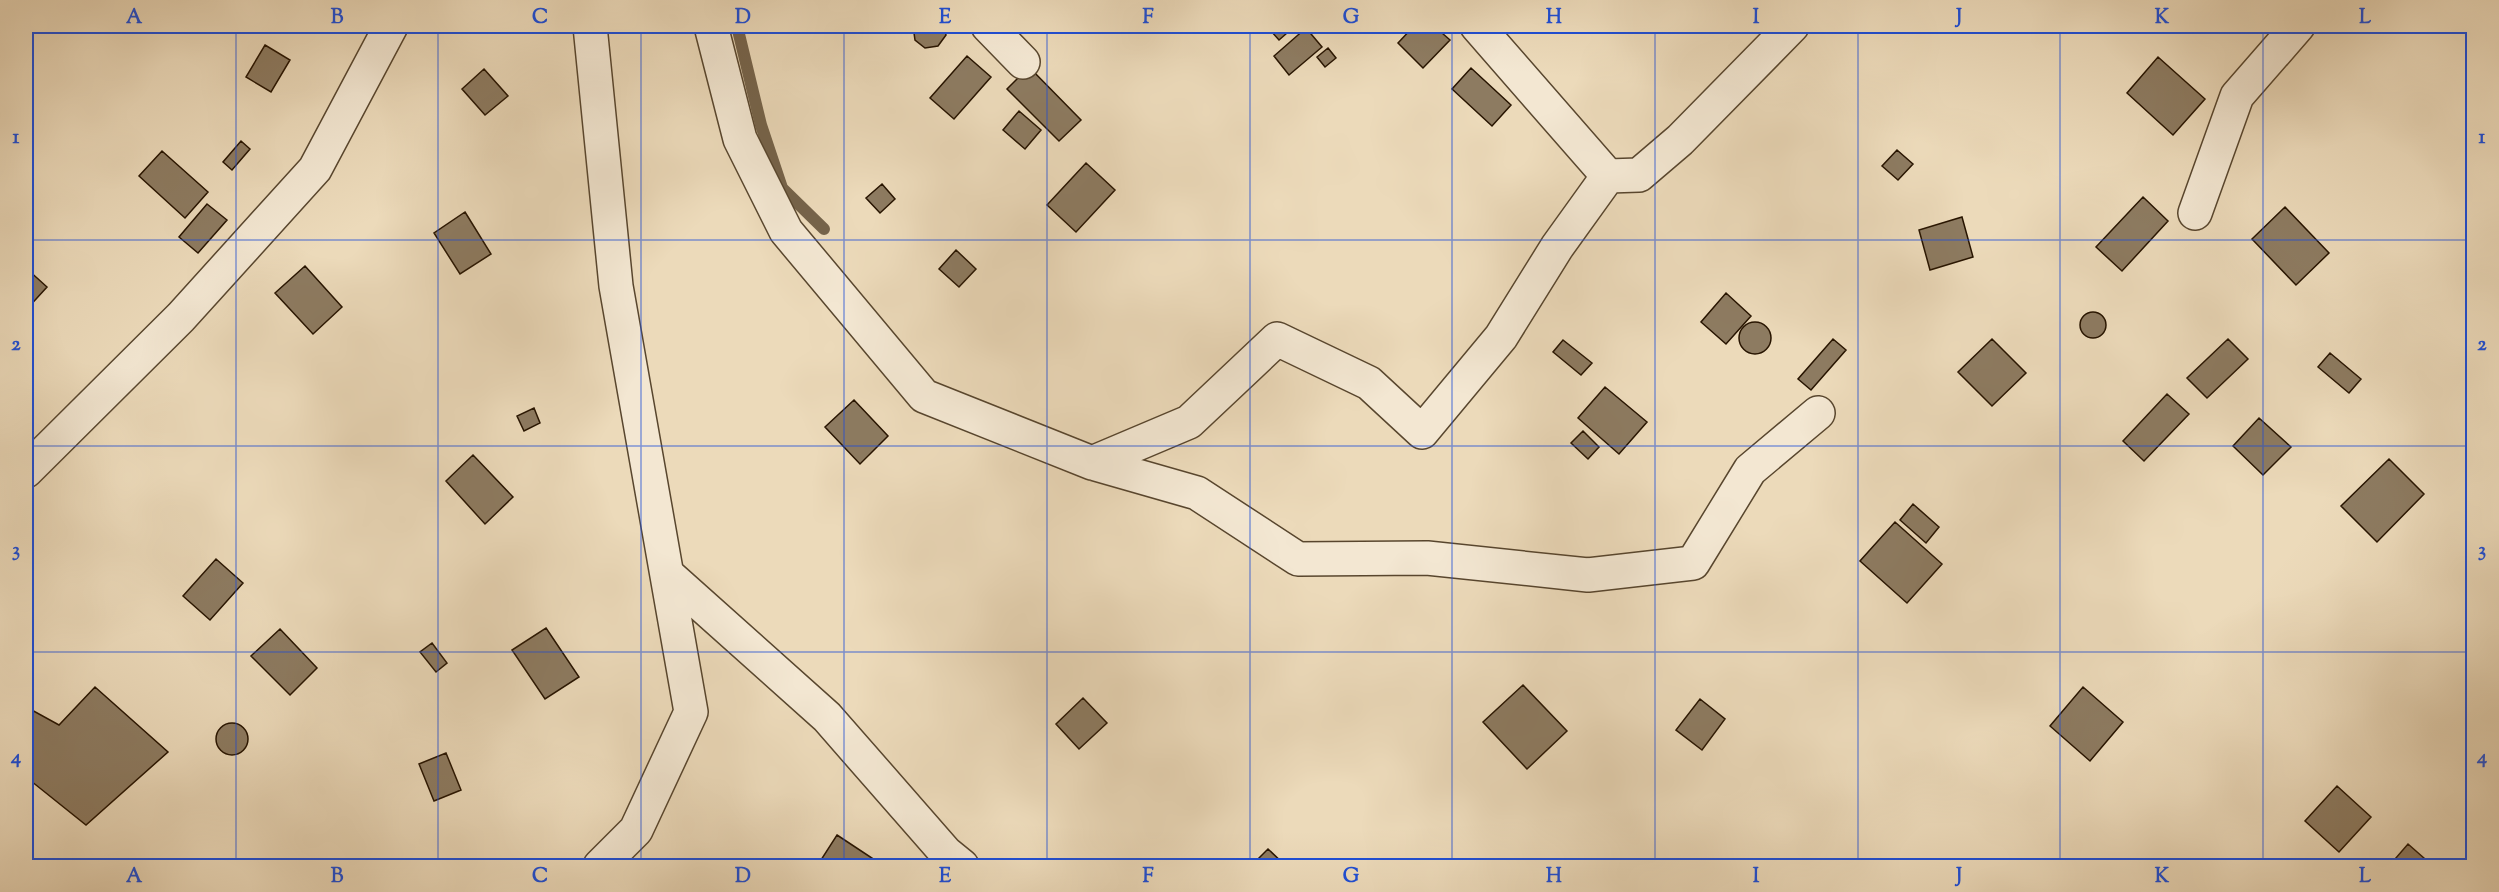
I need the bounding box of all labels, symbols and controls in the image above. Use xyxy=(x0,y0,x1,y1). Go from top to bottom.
text: A xyxy=(126,4,143,33)
text: B xyxy=(331,4,344,33)
text: C xyxy=(532,4,548,33)
text: D xyxy=(735,4,751,33)
text: E xyxy=(939,4,952,33)
text: F xyxy=(1142,4,1154,33)
text: G xyxy=(1343,4,1360,33)
text: H xyxy=(1546,4,1562,33)
text: I xyxy=(1753,4,1760,33)
text: J xyxy=(1954,4,1962,33)
text: K xyxy=(2155,4,2170,33)
text: L xyxy=(2359,4,2372,33)
text: 1 xyxy=(13,124,20,153)
text: 1 xyxy=(2479,124,2486,153)
text: 2 xyxy=(11,331,21,360)
text: 2 xyxy=(2477,331,2487,360)
text: 3 xyxy=(12,537,20,566)
text: 3 xyxy=(2478,537,2486,566)
text: 4 xyxy=(10,744,21,773)
text: 4 xyxy=(2476,744,2487,773)
text: A xyxy=(126,863,143,892)
text: B xyxy=(331,863,344,892)
text: C xyxy=(532,863,548,892)
text: D xyxy=(735,863,751,892)
text: E xyxy=(939,863,952,892)
text: F xyxy=(1142,863,1154,892)
text: G xyxy=(1343,863,1360,892)
text: H xyxy=(1546,863,1562,892)
text: I xyxy=(1753,863,1760,892)
text: J xyxy=(1954,863,1962,892)
text: K xyxy=(2155,863,2170,892)
text: L xyxy=(2359,863,2372,892)

